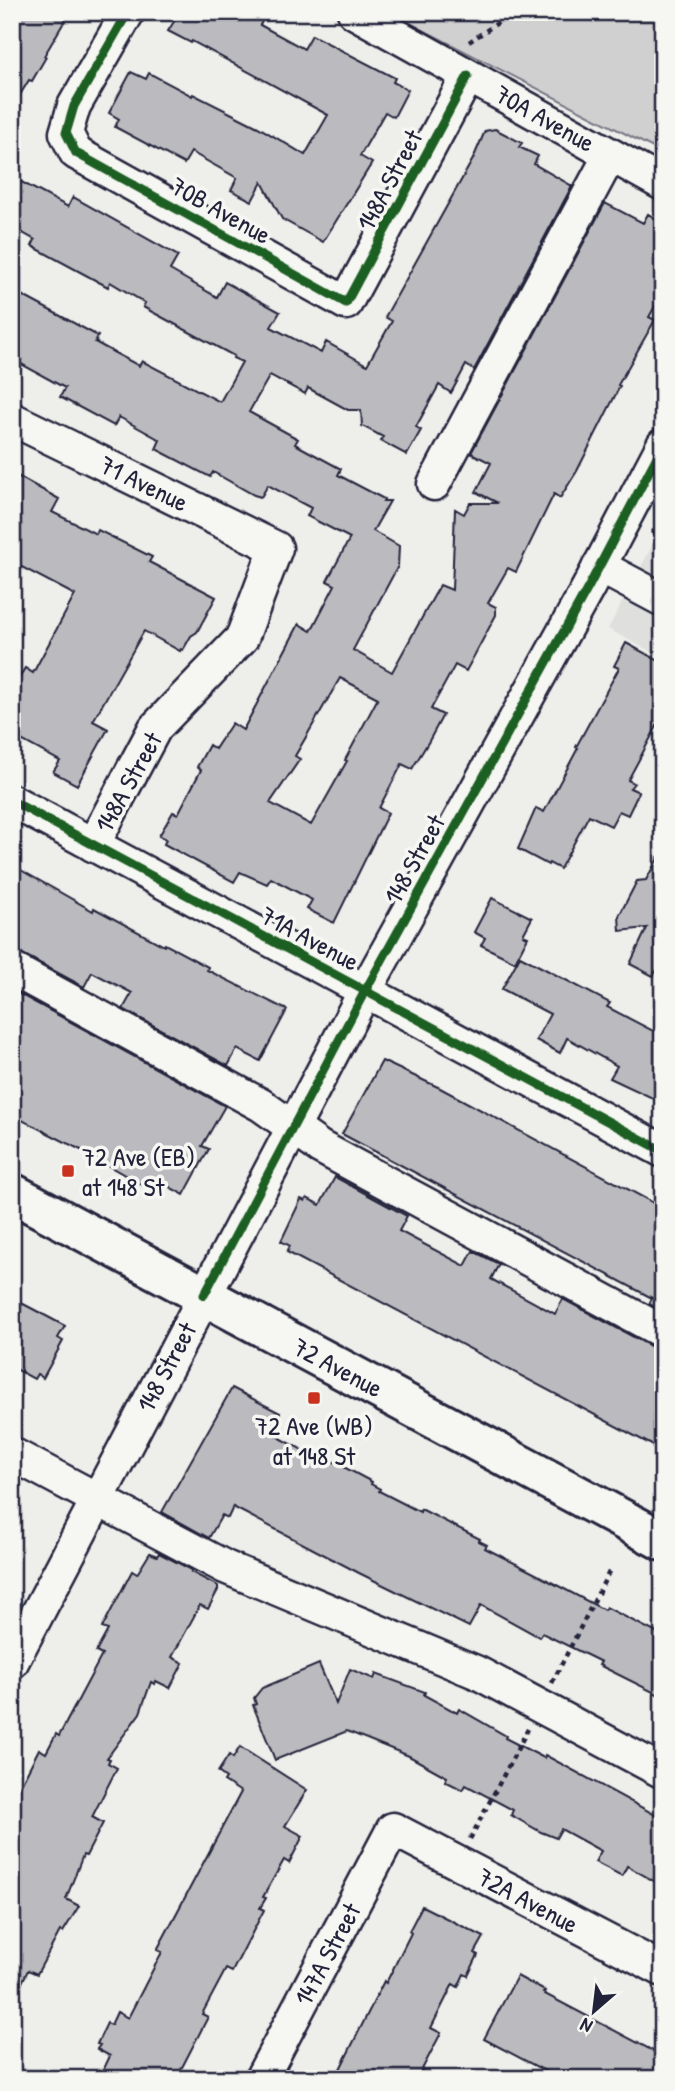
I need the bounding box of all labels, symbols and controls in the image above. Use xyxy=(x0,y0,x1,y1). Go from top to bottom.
street label: 70A Avenue xyxy=(489,76,601,160)
street label: 148A Street xyxy=(348,122,431,237)
street label: 70B Avenue xyxy=(165,168,277,252)
street label: 71 Avenue xyxy=(94,447,194,519)
street label: 148A Street xyxy=(86,725,170,838)
street label: 148 Street xyxy=(375,807,453,910)
street label: 71A Avenue xyxy=(255,897,365,979)
place label: 72 Ave (EB) at 148 St xyxy=(82,1139,195,1204)
marker: 72 Ave (EB) at 148 St xyxy=(60,1163,76,1179)
street label: 148 Street xyxy=(128,1315,205,1418)
street label: 72 Avenue xyxy=(287,1329,389,1405)
marker: 72 Ave (WB) at 148 St xyxy=(306,1390,322,1406)
place label: 72 Ave (WB) at 148 St xyxy=(255,1408,373,1473)
street label: 72A Avenue xyxy=(471,1859,585,1941)
street label: 147A Street xyxy=(285,1896,369,2011)
north arrow xyxy=(560,1976,630,2046)
text: N xyxy=(575,2012,597,2040)

